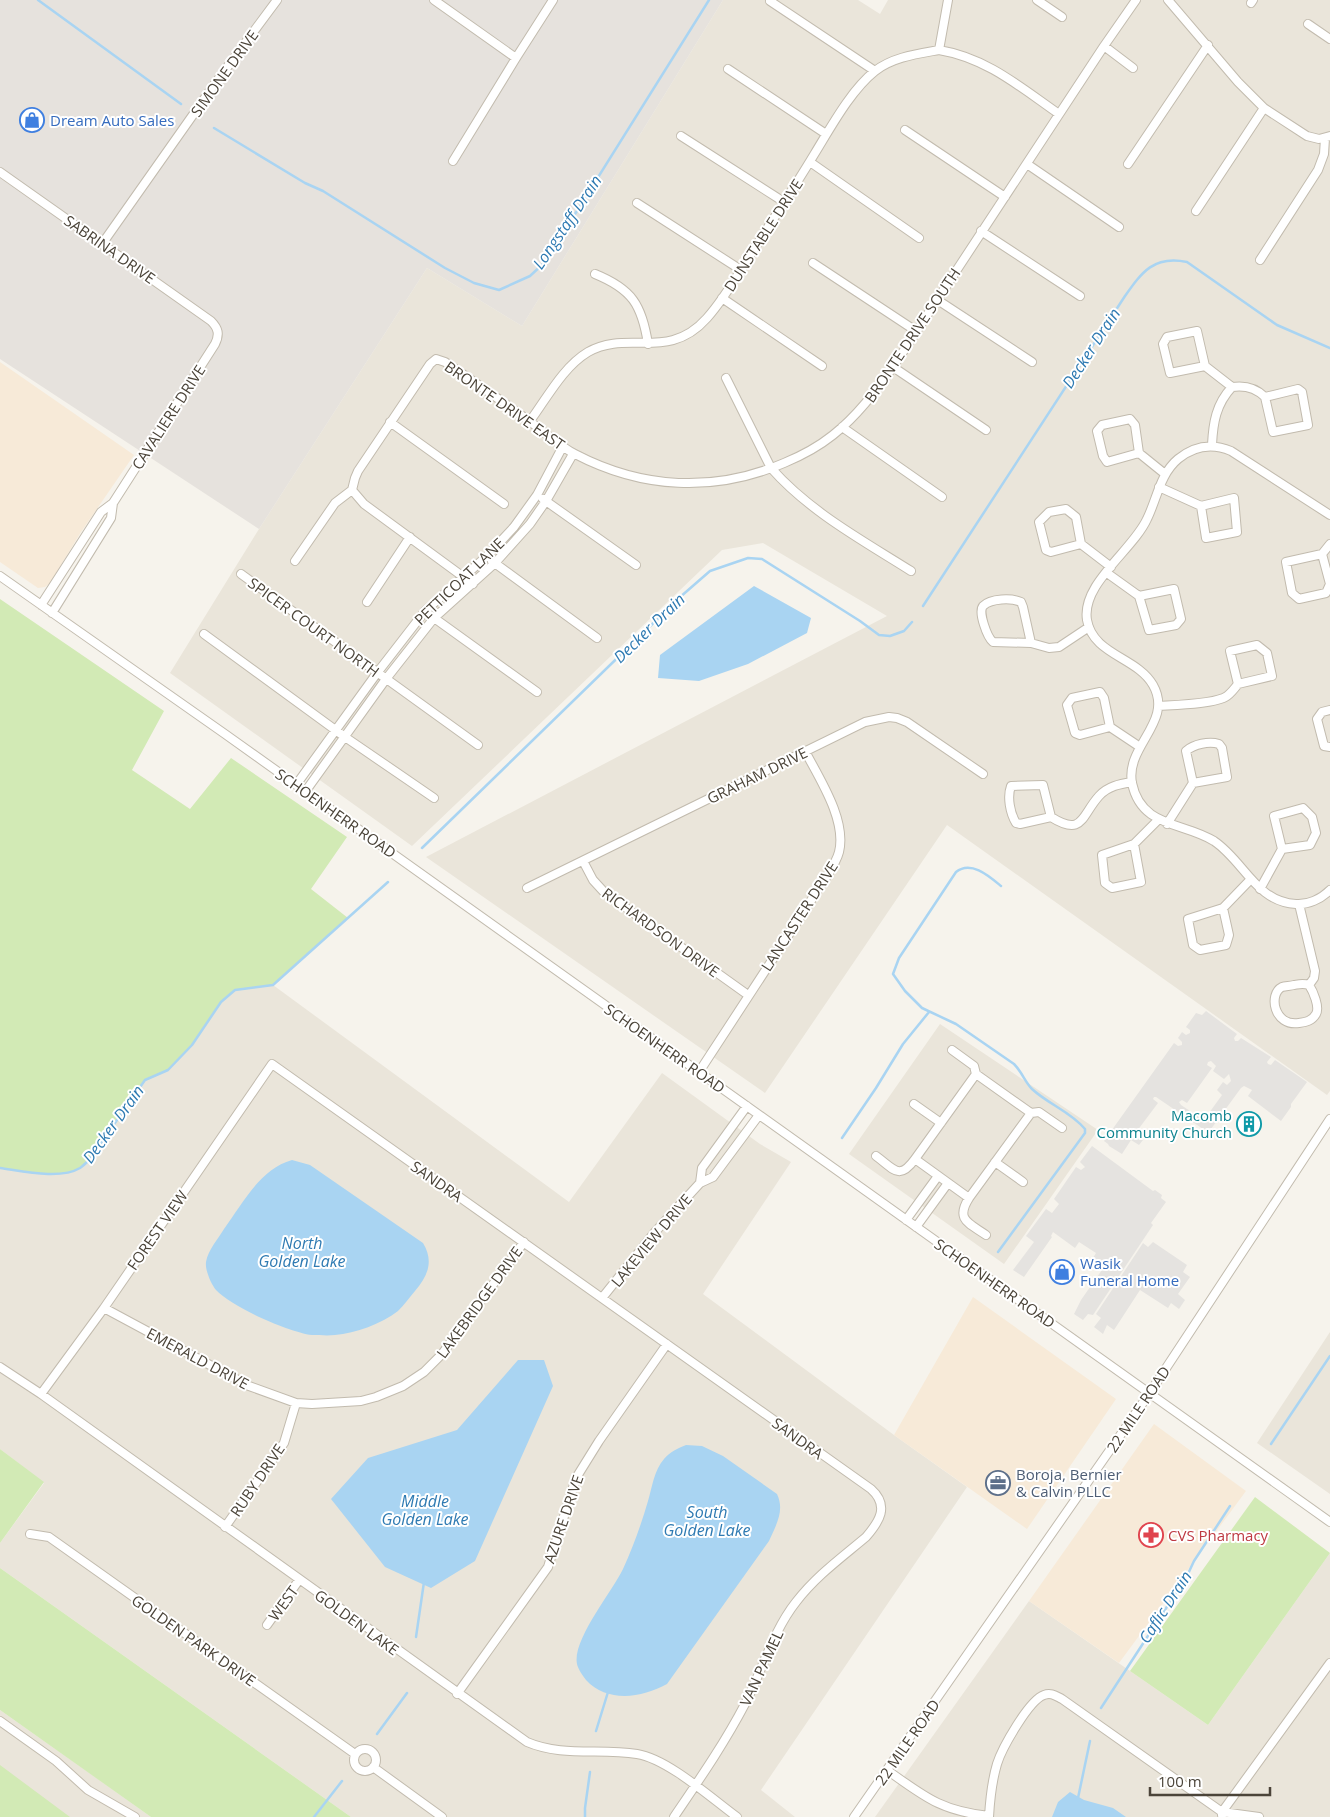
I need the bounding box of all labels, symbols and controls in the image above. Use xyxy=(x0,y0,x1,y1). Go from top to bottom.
street label: SIMONE DRIVE xyxy=(186,26,262,120)
shop icon: Dream Auto Sales xyxy=(19,107,45,133)
place label: Dream Auto Sales xyxy=(50,110,174,130)
water label: Longstaff Drain xyxy=(527,171,607,273)
street label: DUNSTABLE DRIVE xyxy=(719,175,807,295)
street label: SABRINA DRIVE xyxy=(60,210,160,288)
street label: BRONTE DRIVE SOUTH xyxy=(860,264,964,406)
water label: Decker Drain xyxy=(1057,304,1125,392)
street label: BRONTE DRIVE EAST xyxy=(441,356,570,454)
street label: CAVALIERE DRIVE xyxy=(127,361,209,473)
street label: PETTICOAT LANE xyxy=(410,533,508,629)
street label: SPICER COURT NORTH xyxy=(244,573,384,681)
water label: Decker Drain xyxy=(608,588,690,668)
street label: GRAHAM DRIVE xyxy=(704,742,810,808)
street label: SCHOENHERR ROAD xyxy=(272,764,400,862)
street label: LANCASTER DRIVE xyxy=(756,857,842,975)
street label: RICHARDSON DRIVE xyxy=(598,883,724,981)
street label: SCHOENHERR ROAD xyxy=(601,999,729,1097)
water label: Decker Drain xyxy=(77,1081,149,1167)
place label: Macomb Community Church xyxy=(1096,1105,1232,1142)
building icon: Macomb Community Church xyxy=(1236,1111,1262,1137)
street label: SANDRA xyxy=(407,1156,467,1206)
street label: FOREST VIEW xyxy=(122,1186,192,1274)
street label: LAKEVIEW DRIVE xyxy=(606,1189,696,1291)
water label: North Golden Lake xyxy=(258,1232,346,1272)
street label: SCHOENHERR ROAD xyxy=(931,1234,1059,1332)
street label: LAKEBRIDGE DRIVE xyxy=(432,1242,526,1362)
place label: Wasik Funeral Home xyxy=(1080,1253,1179,1290)
shop icon: Wasik Funeral Home xyxy=(1049,1259,1075,1285)
street label: EMERALD DRIVE xyxy=(143,1323,253,1393)
street label: 22 MILE ROAD xyxy=(1102,1362,1174,1456)
street label: SANDRA xyxy=(768,1413,828,1464)
street label: RUBY DRIVE xyxy=(225,1440,289,1520)
place label: Boroja, Bernier & Calvin PLLC xyxy=(1016,1464,1122,1501)
office icon: Boroja, Bernier & Calvin PLLC xyxy=(985,1470,1011,1496)
street label: AZURE DRIVE xyxy=(539,1472,587,1566)
water label: Middle Golden Lake xyxy=(381,1490,469,1530)
water label: South Golden Lake xyxy=(663,1501,751,1541)
pharmacy icon: CVS Pharmacy xyxy=(1138,1522,1164,1548)
place label: CVS Pharmacy xyxy=(1168,1525,1269,1545)
water label: Caflic Drain xyxy=(1133,1567,1197,1647)
street label: WEST xyxy=(264,1581,303,1625)
street label: GOLDEN LAKE xyxy=(311,1585,403,1659)
street label: GOLDEN PARK DRIVE xyxy=(128,1590,260,1690)
street label: VAN PAMEL xyxy=(735,1627,787,1709)
street label: 22 MILE ROAD xyxy=(870,1695,944,1789)
scale bar xyxy=(1150,1764,1270,1796)
text: 100 m xyxy=(1158,1771,1202,1791)

